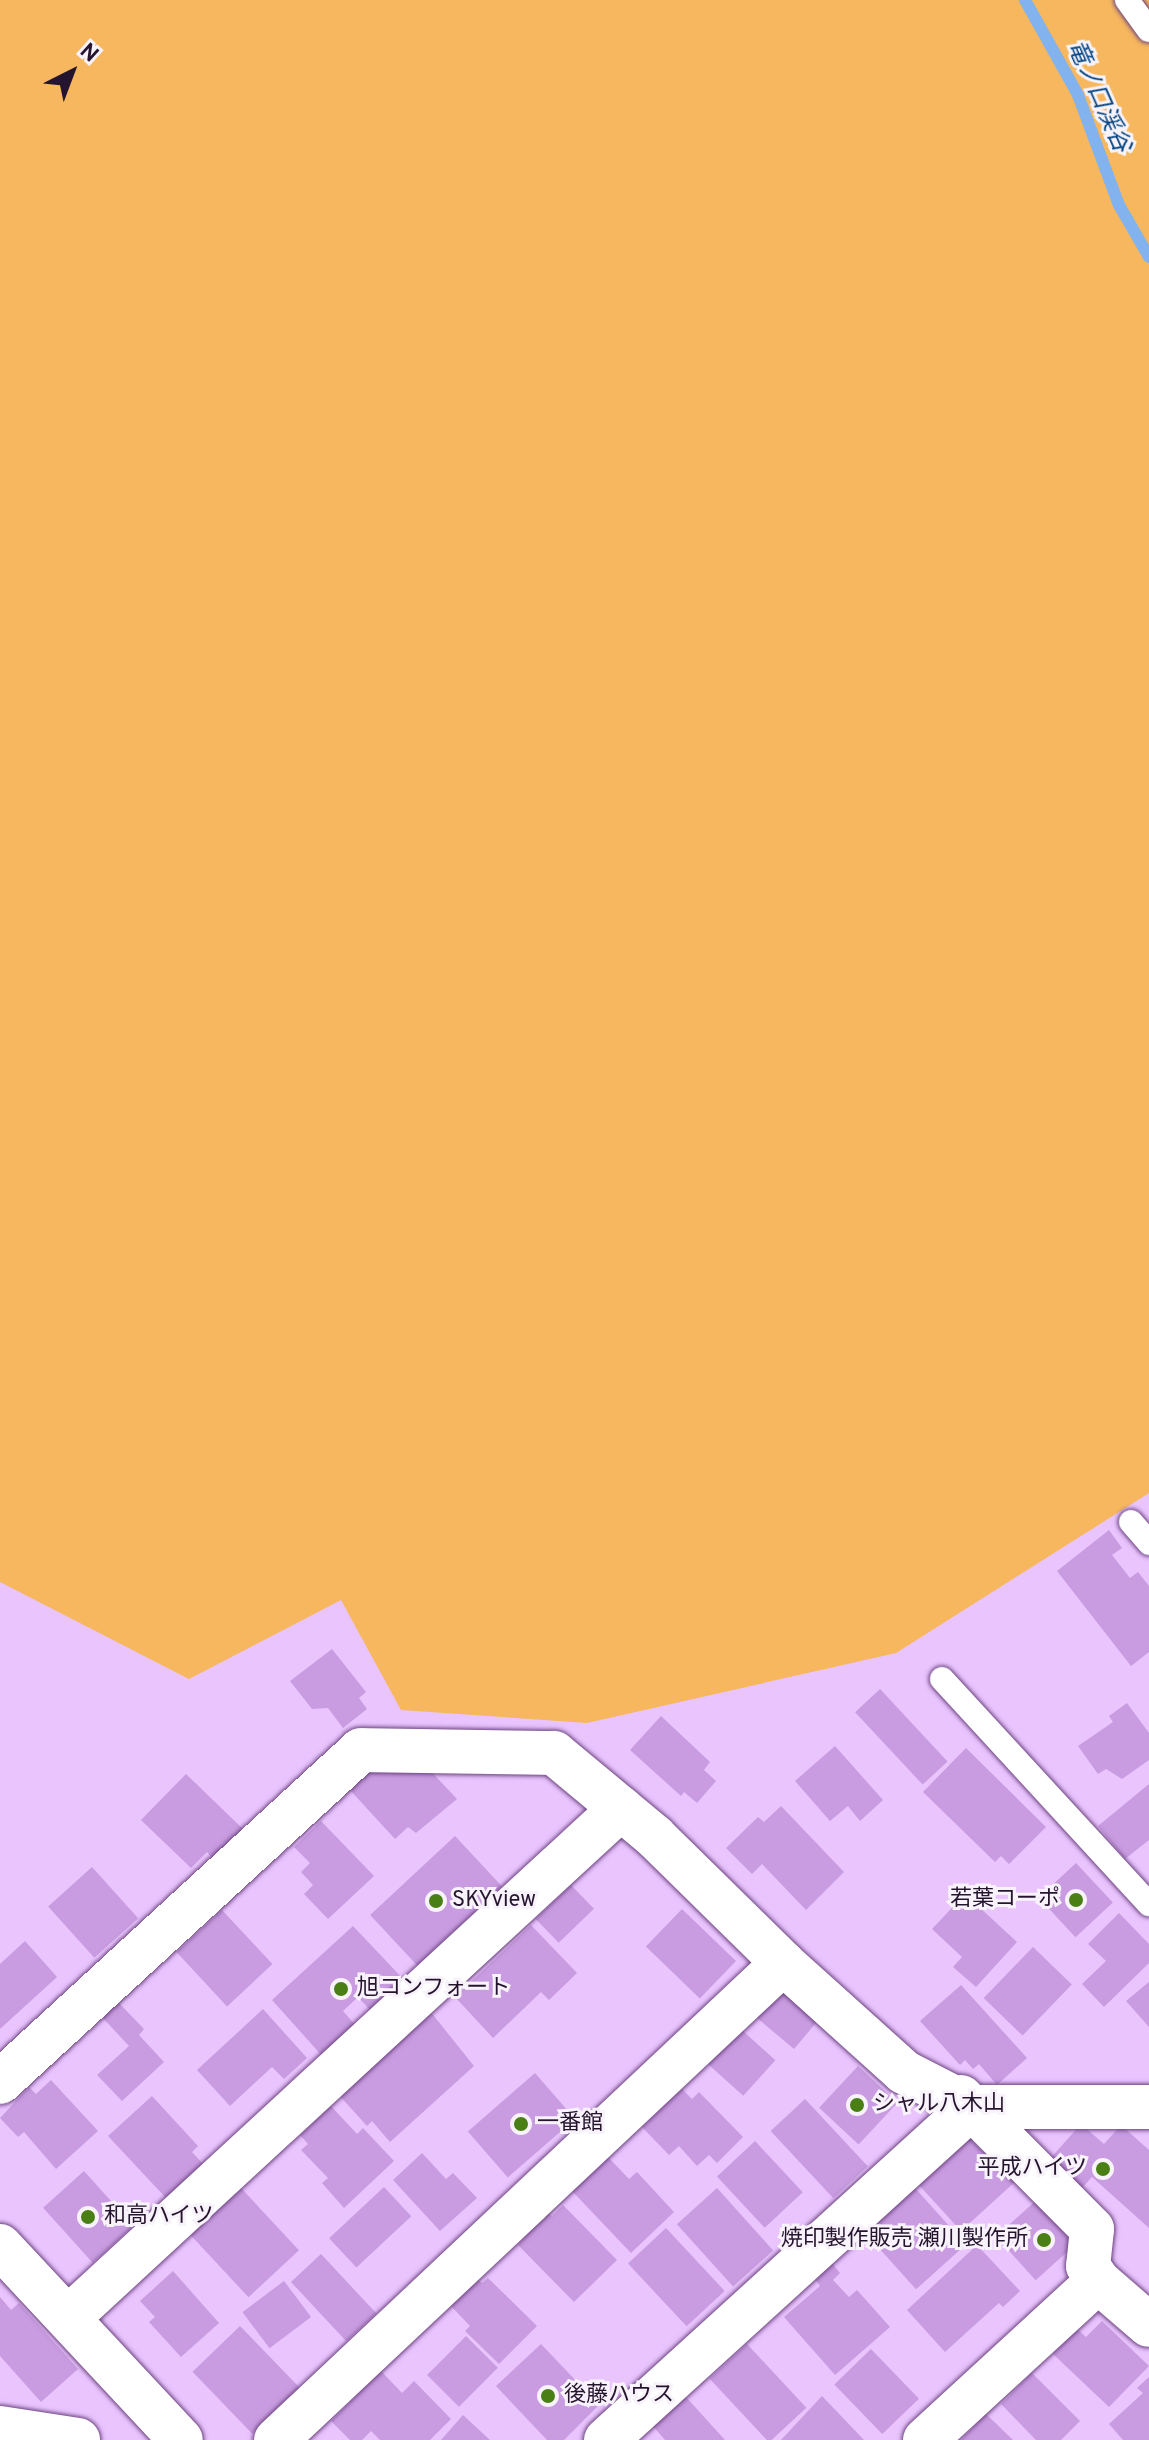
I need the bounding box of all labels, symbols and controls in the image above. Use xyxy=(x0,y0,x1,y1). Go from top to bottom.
north arrow xyxy=(32,32,112,112)
water label: 竜ノ口渓谷 xyxy=(1059,36,1135,158)
text: N xyxy=(73,38,103,69)
place label: 若葉コーポ xyxy=(950,1887,1060,1913)
place label: SKYview xyxy=(452,1888,536,1914)
marker: 若葉コーポ xyxy=(1067,1891,1085,1909)
marker: SKYview xyxy=(427,1892,445,1910)
place label: 旭コンフォート xyxy=(357,1976,511,2002)
marker: 旭コンフォート xyxy=(332,1980,350,1998)
place label: シャル八木山 xyxy=(873,2092,1005,2118)
marker: シャル八木山 xyxy=(848,2096,866,2114)
place label: 一番館 xyxy=(537,2111,603,2137)
marker: 一番館 xyxy=(512,2115,530,2133)
place label: 平成ハイツ xyxy=(977,2156,1087,2182)
marker: 平成ハイツ xyxy=(1094,2160,1112,2178)
place label: 和高ハイツ xyxy=(104,2204,214,2230)
marker: 和高ハイツ xyxy=(79,2208,97,2226)
place label: 焼印製作販売 瀬川製作所 xyxy=(781,2227,1028,2253)
marker: 焼印製作販売 瀬川製作所 xyxy=(1035,2231,1053,2249)
place label: 後藤ハウス xyxy=(564,2383,674,2409)
marker: 後藤ハウス xyxy=(539,2387,557,2405)

